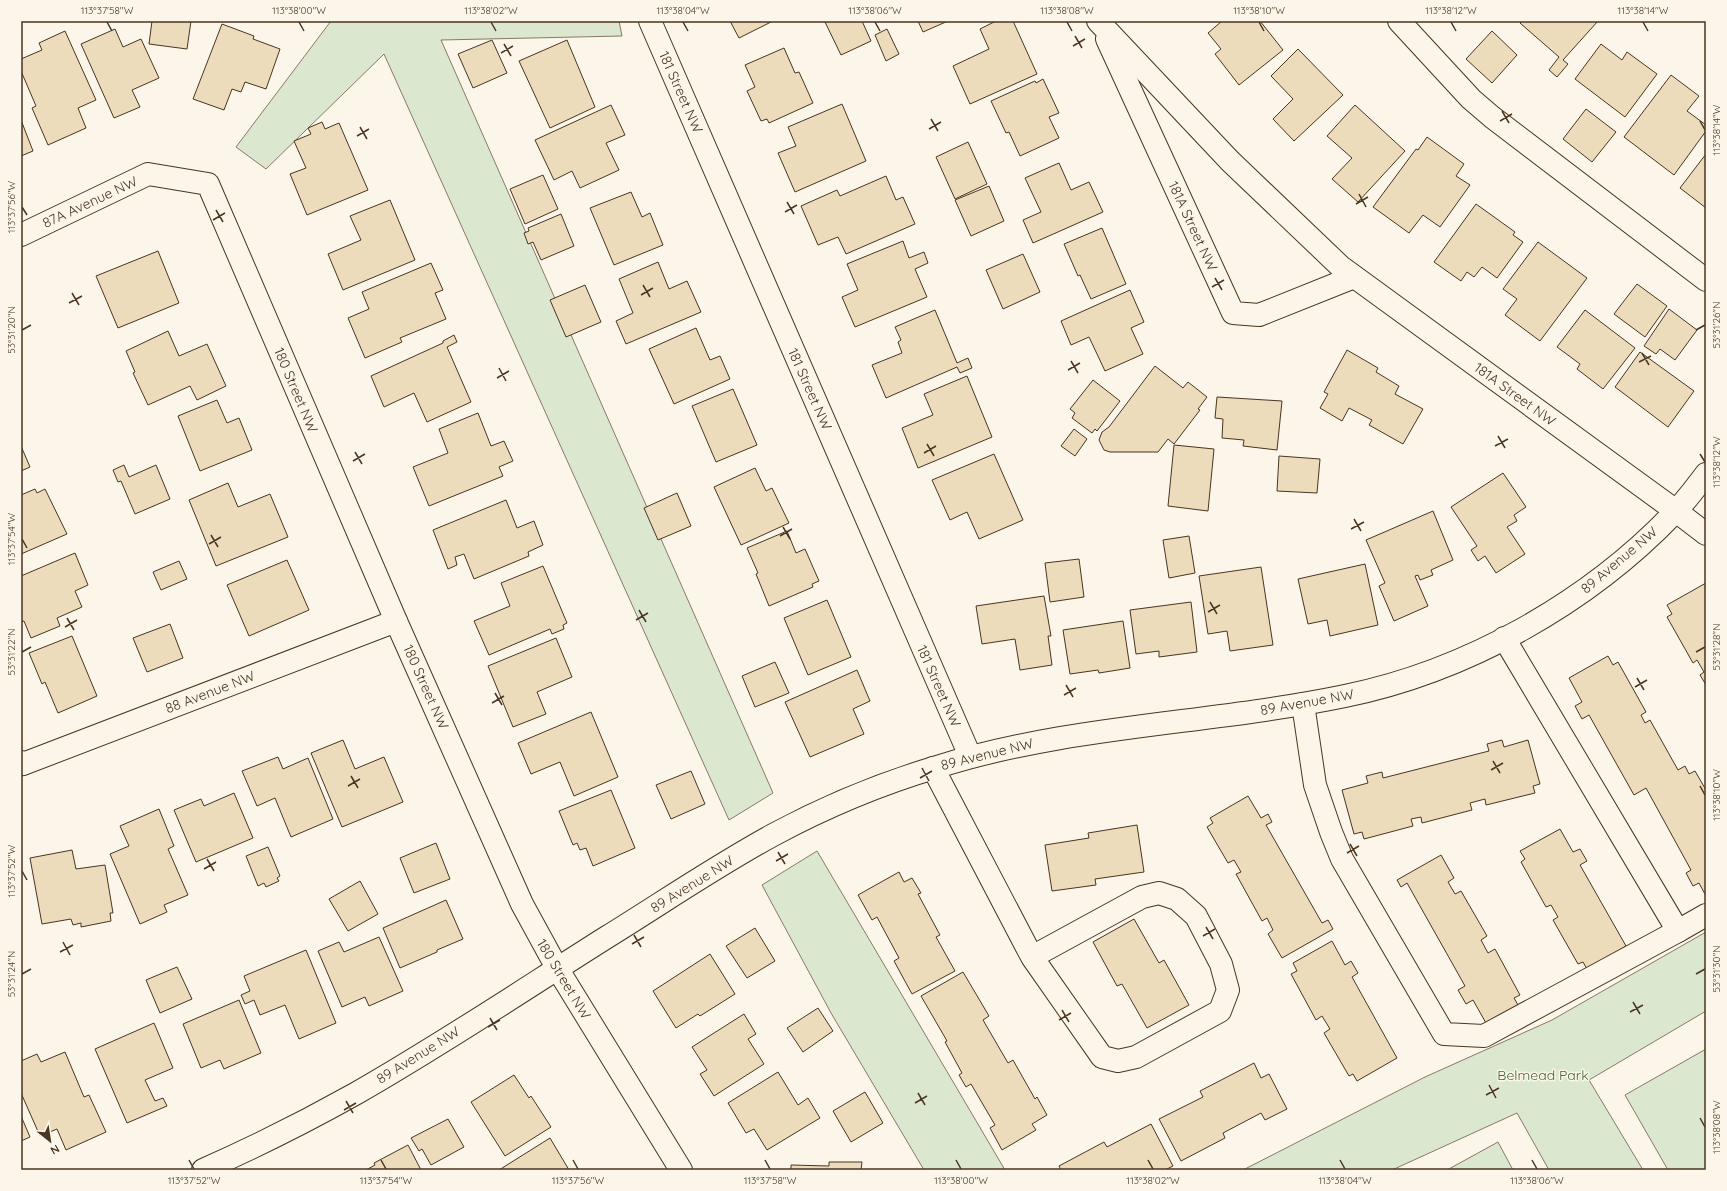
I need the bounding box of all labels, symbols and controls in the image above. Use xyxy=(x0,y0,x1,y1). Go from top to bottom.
text: 113°37'58"W xyxy=(81,4,134,17)
text: 113°38'00"W xyxy=(272,4,326,17)
text: 113°38'02"W xyxy=(464,4,518,17)
text: 113°38'04"W xyxy=(656,4,710,17)
text: 113°38'06"W xyxy=(848,4,902,17)
text: 113°38'08"W xyxy=(1040,4,1094,17)
text: 113°38'10"W xyxy=(1233,4,1285,17)
text: 113°38'12"W xyxy=(1425,4,1477,17)
text: 113°38'14"W xyxy=(1618,4,1669,17)
street label: 181 Street NW xyxy=(655,48,707,136)
text: 113°38'14"W xyxy=(1710,104,1723,155)
street label: 87A Avenue NW xyxy=(40,172,141,232)
street label: 181A Street NW xyxy=(1164,178,1222,274)
text: 113°37'56"W xyxy=(5,180,18,233)
text: 53°31'26"N xyxy=(1710,302,1723,348)
text: 53°31'20"N xyxy=(5,306,18,354)
street label: 180 Street NW xyxy=(270,345,322,436)
street label: 181 Street NW xyxy=(784,345,836,433)
street label: 181A Street NW xyxy=(1471,358,1560,430)
text: 113°38'12"W xyxy=(1710,436,1723,488)
text: 113°37'54"W xyxy=(5,512,18,565)
street label: 89 Avenue NW xyxy=(1577,522,1661,597)
text: 53°31'28"N xyxy=(1710,624,1723,670)
text: 53°31'22"N xyxy=(5,628,18,676)
street label: 180 Street NW xyxy=(399,642,453,733)
street label: 181 Street NW xyxy=(913,642,965,730)
street label: 88 Avenue NW xyxy=(163,667,258,717)
street label: 89 Avenue NW xyxy=(1259,685,1356,719)
street label: 89 Avenue NW xyxy=(939,734,1036,774)
text: 113°38'10"W xyxy=(1710,769,1723,821)
text: 113°37'52"W xyxy=(5,844,18,897)
street label: 89 Avenue NW xyxy=(647,851,737,917)
street label: 180 Street NW xyxy=(533,935,595,1023)
text: 53°31'30"N xyxy=(1710,945,1723,993)
text: 53°31'24"N xyxy=(5,951,18,997)
street label: 89 Avenue NW xyxy=(373,1022,463,1088)
park label: Belmead Park xyxy=(1497,1066,1589,1084)
text: 113°38'08"W xyxy=(1710,1100,1723,1154)
north arrow xyxy=(30,1121,70,1161)
text: N xyxy=(48,1142,62,1158)
text: 113°37'52"W xyxy=(168,1174,221,1187)
text: 113°37'54"W xyxy=(360,1174,413,1187)
text: 113°37'56"W xyxy=(552,1174,605,1187)
text: 113°37'58"W xyxy=(744,1174,797,1187)
text: 113°38'00"W xyxy=(934,1174,988,1187)
text: 113°38'02"W xyxy=(1126,1174,1180,1187)
text: 113°38'04"W xyxy=(1318,1174,1372,1187)
text: 113°38'06"W xyxy=(1510,1174,1564,1187)

